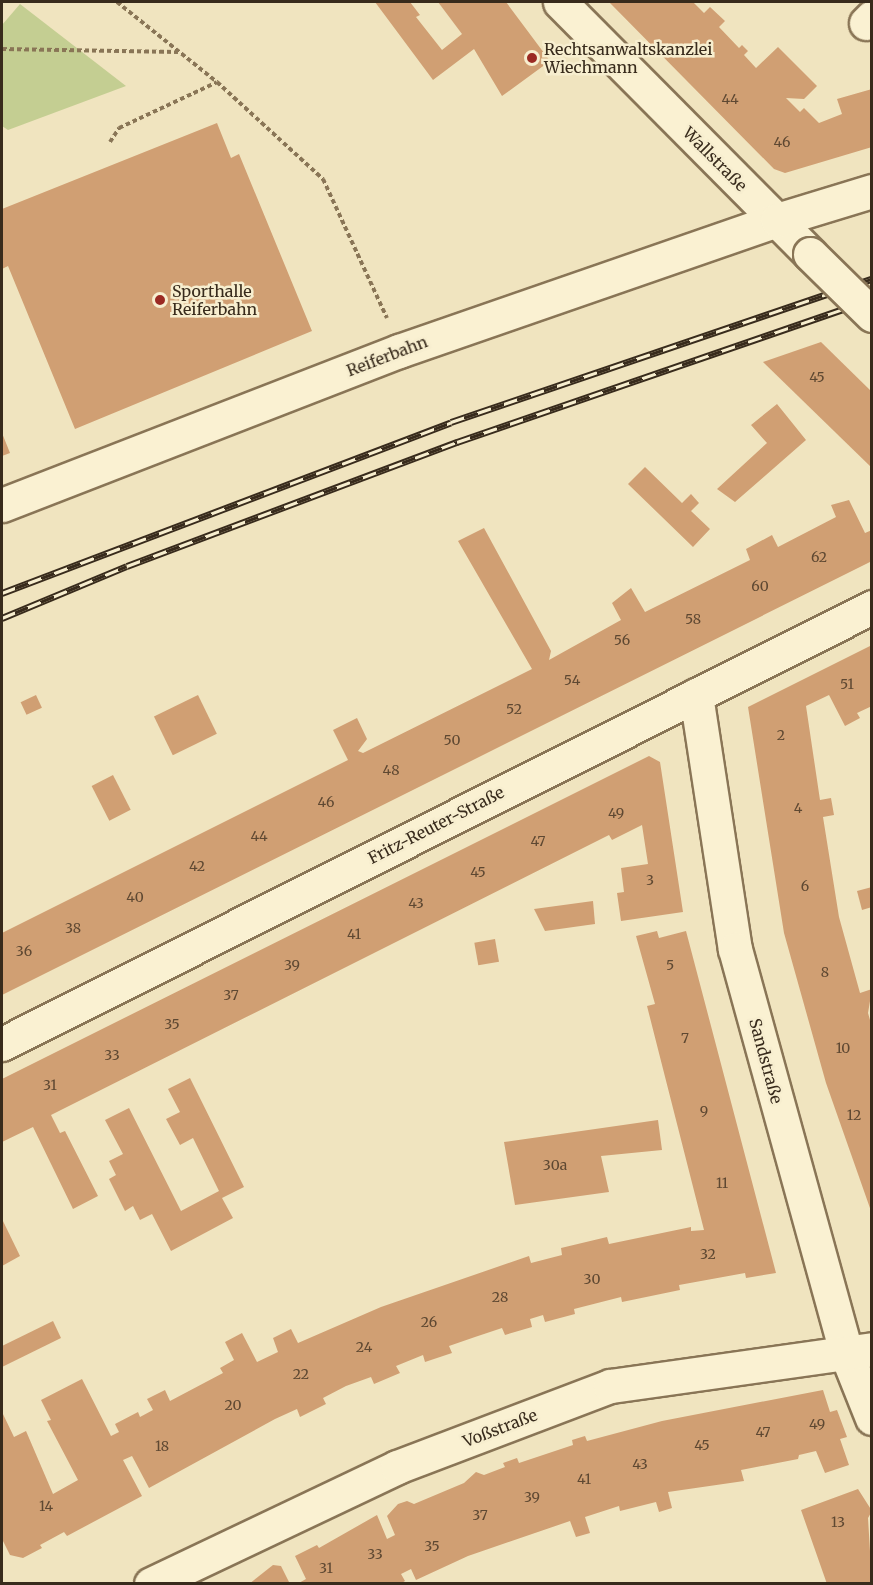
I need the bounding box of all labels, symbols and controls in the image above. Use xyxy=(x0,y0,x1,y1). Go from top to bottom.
place label: Rechtsanwaltskanzlei Wiechmann xyxy=(544,39,712,77)
marker: Rechtsanwaltskanzlei Wiechmann xyxy=(525,51,539,65)
house number: 44 xyxy=(721,91,739,107)
street label: Wallstraße xyxy=(679,123,751,195)
house number: 46 xyxy=(774,134,790,150)
place label: Sporthalle Reiferbahn xyxy=(172,281,257,319)
marker: Sporthalle Reiferbahn xyxy=(153,293,167,307)
street label: Reiferbahn xyxy=(344,332,430,380)
house number: 45 xyxy=(809,369,825,385)
house number: 62 xyxy=(811,549,827,565)
house number: 60 xyxy=(751,578,769,594)
house number: 58 xyxy=(685,611,701,627)
house number: 56 xyxy=(614,632,630,648)
house number: 54 xyxy=(564,672,580,688)
house number: 51 xyxy=(840,676,854,692)
house number: 52 xyxy=(506,701,522,717)
house number: 2 xyxy=(777,727,785,743)
house number: 50 xyxy=(444,732,460,748)
house number: 48 xyxy=(383,762,399,778)
street label: Fritz-Reuter-Straße xyxy=(365,782,507,868)
house number: 46 xyxy=(318,794,334,810)
house number: 4 xyxy=(794,800,802,816)
house number: 49 xyxy=(608,805,624,821)
house number: 44 xyxy=(250,828,268,844)
house number: 47 xyxy=(530,833,546,849)
house number: 42 xyxy=(189,858,205,874)
house number: 45 xyxy=(470,864,486,880)
house number: 3 xyxy=(646,872,654,888)
house number: 6 xyxy=(801,878,809,894)
house number: 40 xyxy=(126,889,144,905)
house number: 43 xyxy=(408,895,424,911)
house number: 38 xyxy=(65,920,81,936)
house number: 41 xyxy=(347,926,361,942)
house number: 36 xyxy=(16,943,32,959)
house number: 39 xyxy=(284,957,300,973)
house number: 5 xyxy=(666,957,674,973)
house number: 8 xyxy=(821,964,829,980)
house number: 37 xyxy=(223,987,239,1003)
house number: 35 xyxy=(164,1016,180,1032)
street label: Sandstraße xyxy=(745,1016,787,1106)
house number: 7 xyxy=(681,1030,689,1046)
house number: 10 xyxy=(836,1040,850,1056)
house number: 33 xyxy=(104,1047,120,1063)
house number: 31 xyxy=(43,1077,57,1093)
house number: 9 xyxy=(700,1103,708,1119)
house number: 12 xyxy=(847,1107,861,1123)
house number: 30a xyxy=(543,1157,567,1173)
house number: 11 xyxy=(716,1175,728,1191)
house number: 32 xyxy=(700,1246,716,1262)
house number: 30 xyxy=(584,1271,600,1287)
house number: 28 xyxy=(492,1289,508,1305)
house number: 26 xyxy=(421,1314,437,1330)
house number: 24 xyxy=(356,1339,372,1355)
house number: 22 xyxy=(293,1366,309,1382)
house number: 20 xyxy=(224,1397,242,1413)
street label: Voßstraße xyxy=(460,1405,540,1451)
house number: 49 xyxy=(809,1416,825,1432)
house number: 47 xyxy=(755,1424,771,1440)
house number: 45 xyxy=(694,1437,710,1453)
house number: 18 xyxy=(155,1438,169,1454)
house number: 43 xyxy=(632,1456,648,1472)
house number: 41 xyxy=(577,1471,591,1487)
house number: 39 xyxy=(524,1489,540,1505)
house number: 14 xyxy=(39,1498,53,1514)
house number: 37 xyxy=(472,1507,488,1523)
house number: 13 xyxy=(831,1514,845,1530)
house number: 35 xyxy=(424,1538,440,1554)
house number: 33 xyxy=(367,1546,383,1562)
house number: 31 xyxy=(319,1560,333,1576)

